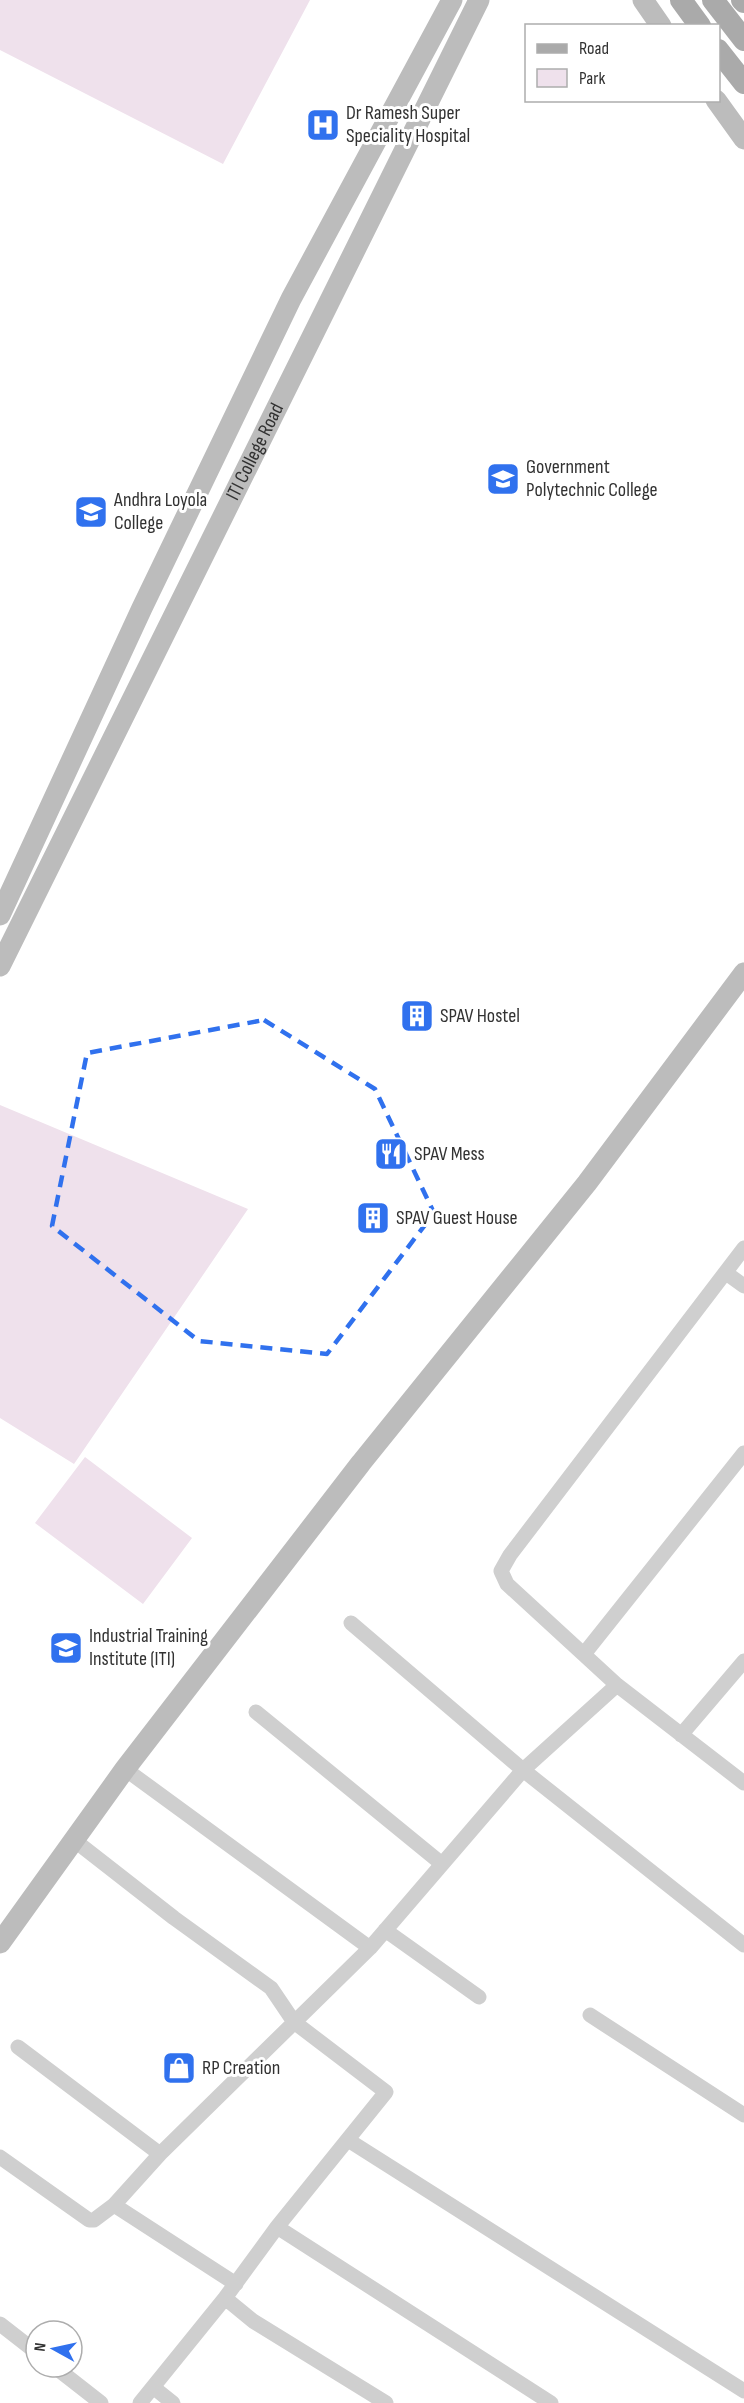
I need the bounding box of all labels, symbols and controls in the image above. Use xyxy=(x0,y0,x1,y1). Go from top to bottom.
legend xyxy=(525,24,720,102)
text: Road xyxy=(579,38,609,59)
text: Park xyxy=(579,68,605,89)
place label: Dr Ramesh Super Speciality Hospital xyxy=(346,101,470,148)
hospital icon: Dr Ramesh Super Speciality Hospital xyxy=(305,107,341,143)
street label: ITI College Road xyxy=(221,399,289,504)
place label: Government Polytechnic College xyxy=(526,455,658,502)
school or university icon: Government Polytechnic College xyxy=(485,461,521,497)
place label: Andhra Loyola College xyxy=(113,488,207,535)
school or university icon: Andhra Loyola College xyxy=(73,494,109,530)
building icon: SPAV Hostel xyxy=(399,998,435,1034)
place label: SPAV Hostel xyxy=(440,1004,520,1028)
restaurant icon: SPAV Mess xyxy=(373,1136,409,1172)
place label: SPAV Mess xyxy=(414,1142,485,1166)
building icon: SPAV Guest House xyxy=(355,1200,391,1236)
place label: SPAV Guest House xyxy=(396,1206,518,1230)
place label: Industrial Training Institute (ITI) xyxy=(89,1624,208,1671)
school or university icon: Industrial Training Institute (ITI) xyxy=(48,1630,84,1666)
shop icon: RP Creation xyxy=(161,2050,197,2086)
place label: RP Creation xyxy=(202,2056,280,2080)
north arrow xyxy=(24,2319,84,2379)
text: N xyxy=(31,2342,51,2353)

